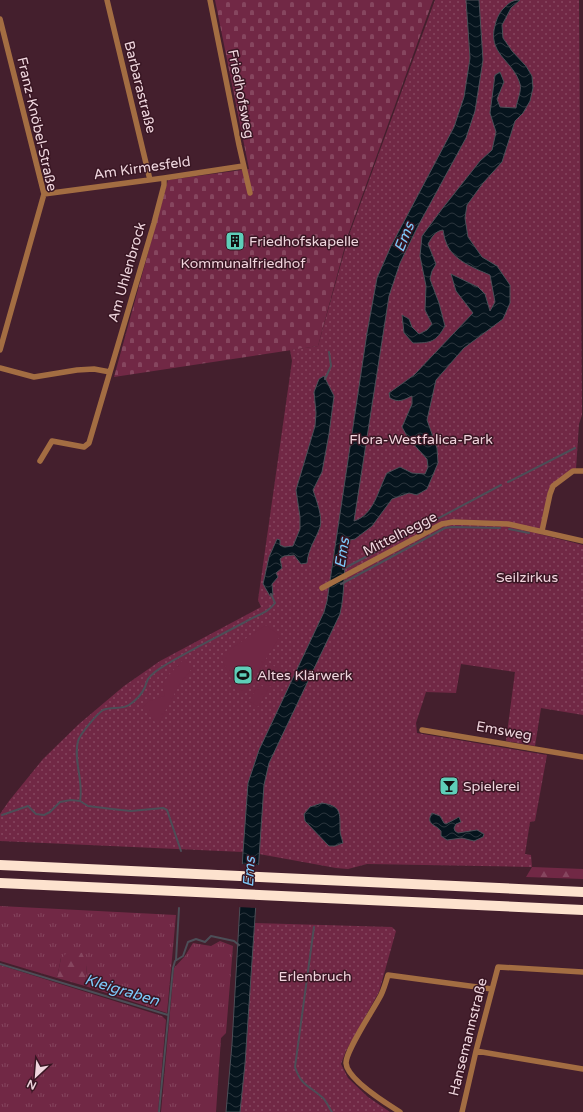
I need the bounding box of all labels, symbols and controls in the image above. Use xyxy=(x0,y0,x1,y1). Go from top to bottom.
street label: Barbarastraße xyxy=(120,39,160,135)
street label: Friedhofsweg xyxy=(224,48,258,140)
street label: Franz-Knöbel-Straße xyxy=(13,55,61,193)
street label: Am Kirmesfeld xyxy=(92,153,192,183)
water label: Ems xyxy=(390,218,419,254)
street label: Am Uhlenbrock xyxy=(105,220,150,324)
building icon: Friedhofskapelle xyxy=(224,230,246,252)
place label: Friedhofskapelle xyxy=(249,233,359,250)
park label: Kommunalfriedhof xyxy=(180,255,306,272)
park label: Flora-Westfalica-Park xyxy=(349,431,493,448)
street label: Mittelhegge xyxy=(360,508,440,560)
water label: Ems xyxy=(331,535,354,569)
park label: Seilzirkus xyxy=(496,569,558,586)
sports icon: Altes Klärwerk xyxy=(232,664,254,686)
place label: Altes Klärwerk xyxy=(257,667,353,684)
street label: Emsweg xyxy=(475,718,533,744)
bar icon: Spielerei xyxy=(438,775,460,797)
place label: Spielerei xyxy=(463,778,520,795)
water label: Ems xyxy=(239,854,259,888)
park label: Erlenbruch xyxy=(279,968,351,985)
water label: Kleigraben xyxy=(83,970,162,1010)
street label: Hansemannstraße xyxy=(445,976,491,1098)
north arrow xyxy=(16,1056,56,1096)
text: N xyxy=(25,1077,39,1092)

